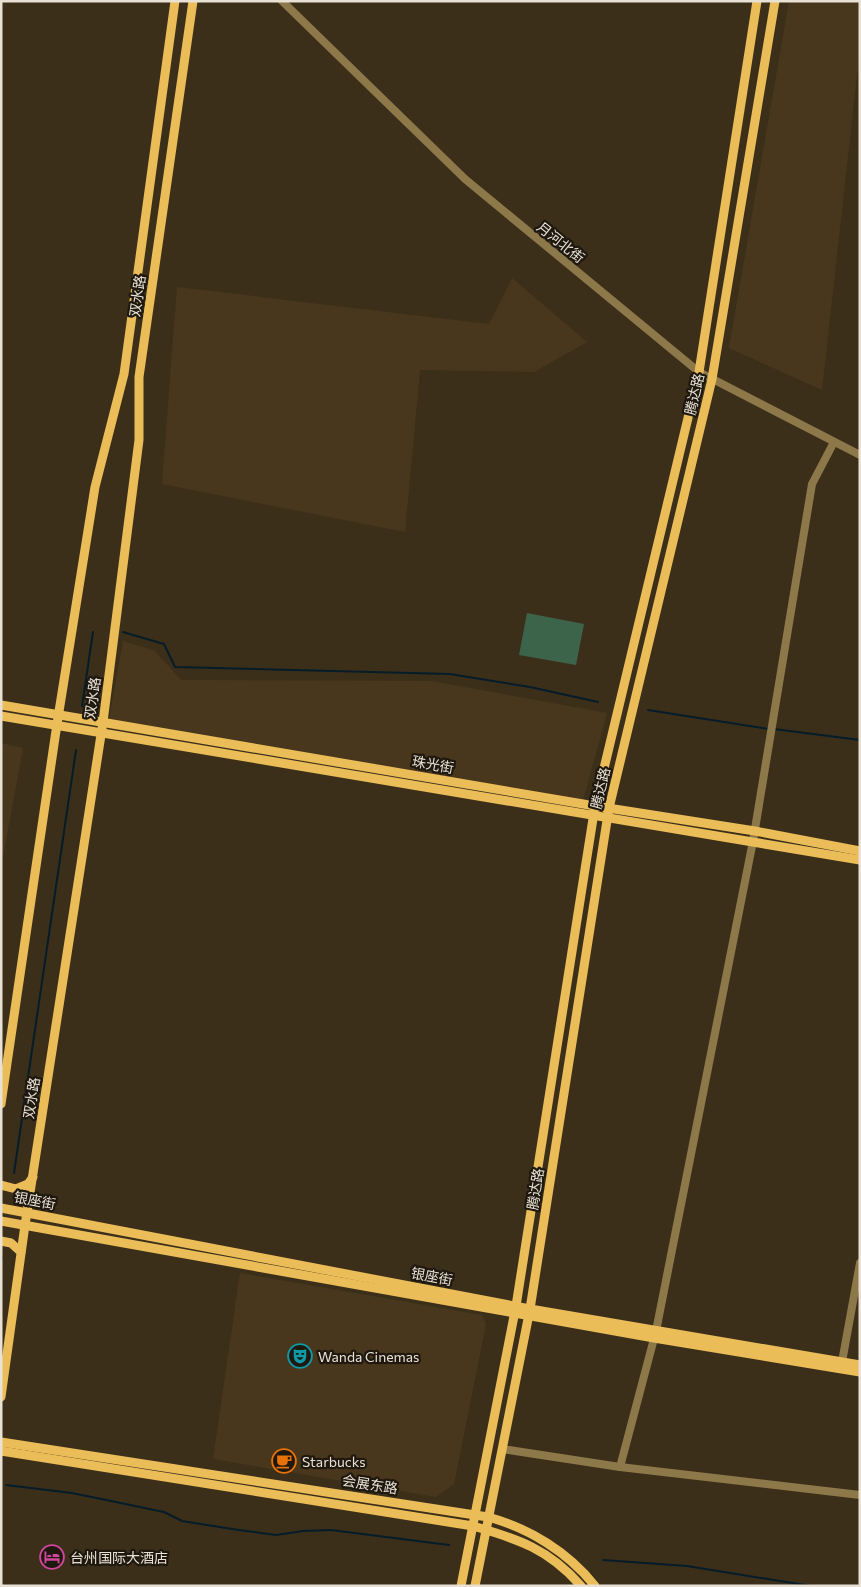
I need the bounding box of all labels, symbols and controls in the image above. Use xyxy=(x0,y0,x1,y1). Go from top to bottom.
street label: 月河北街 xyxy=(534,218,588,266)
street label: 双水路 xyxy=(126,274,148,318)
street label: 腾达路 xyxy=(681,372,707,416)
street label: 双水路 xyxy=(81,676,103,720)
street label: 珠光街 xyxy=(411,752,455,776)
street label: 腾达路 xyxy=(587,766,613,810)
street label: 双水路 xyxy=(19,1076,43,1120)
street label: 腾达路 xyxy=(523,1167,547,1211)
street label: 银座街 xyxy=(13,1188,57,1212)
street label: 银座街 xyxy=(410,1264,454,1288)
theatre icon: Wanda Cinemas xyxy=(287,1343,313,1369)
place label: Wanda Cinemas xyxy=(318,1348,419,1365)
cafe icon: Starbucks xyxy=(271,1448,297,1474)
place label: Starbucks xyxy=(302,1453,366,1470)
street label: 会展东路 xyxy=(341,1471,399,1497)
hotel icon: 台州国际大酒店 xyxy=(39,1544,65,1570)
place label: 台州国际大酒店 xyxy=(70,1549,168,1566)

